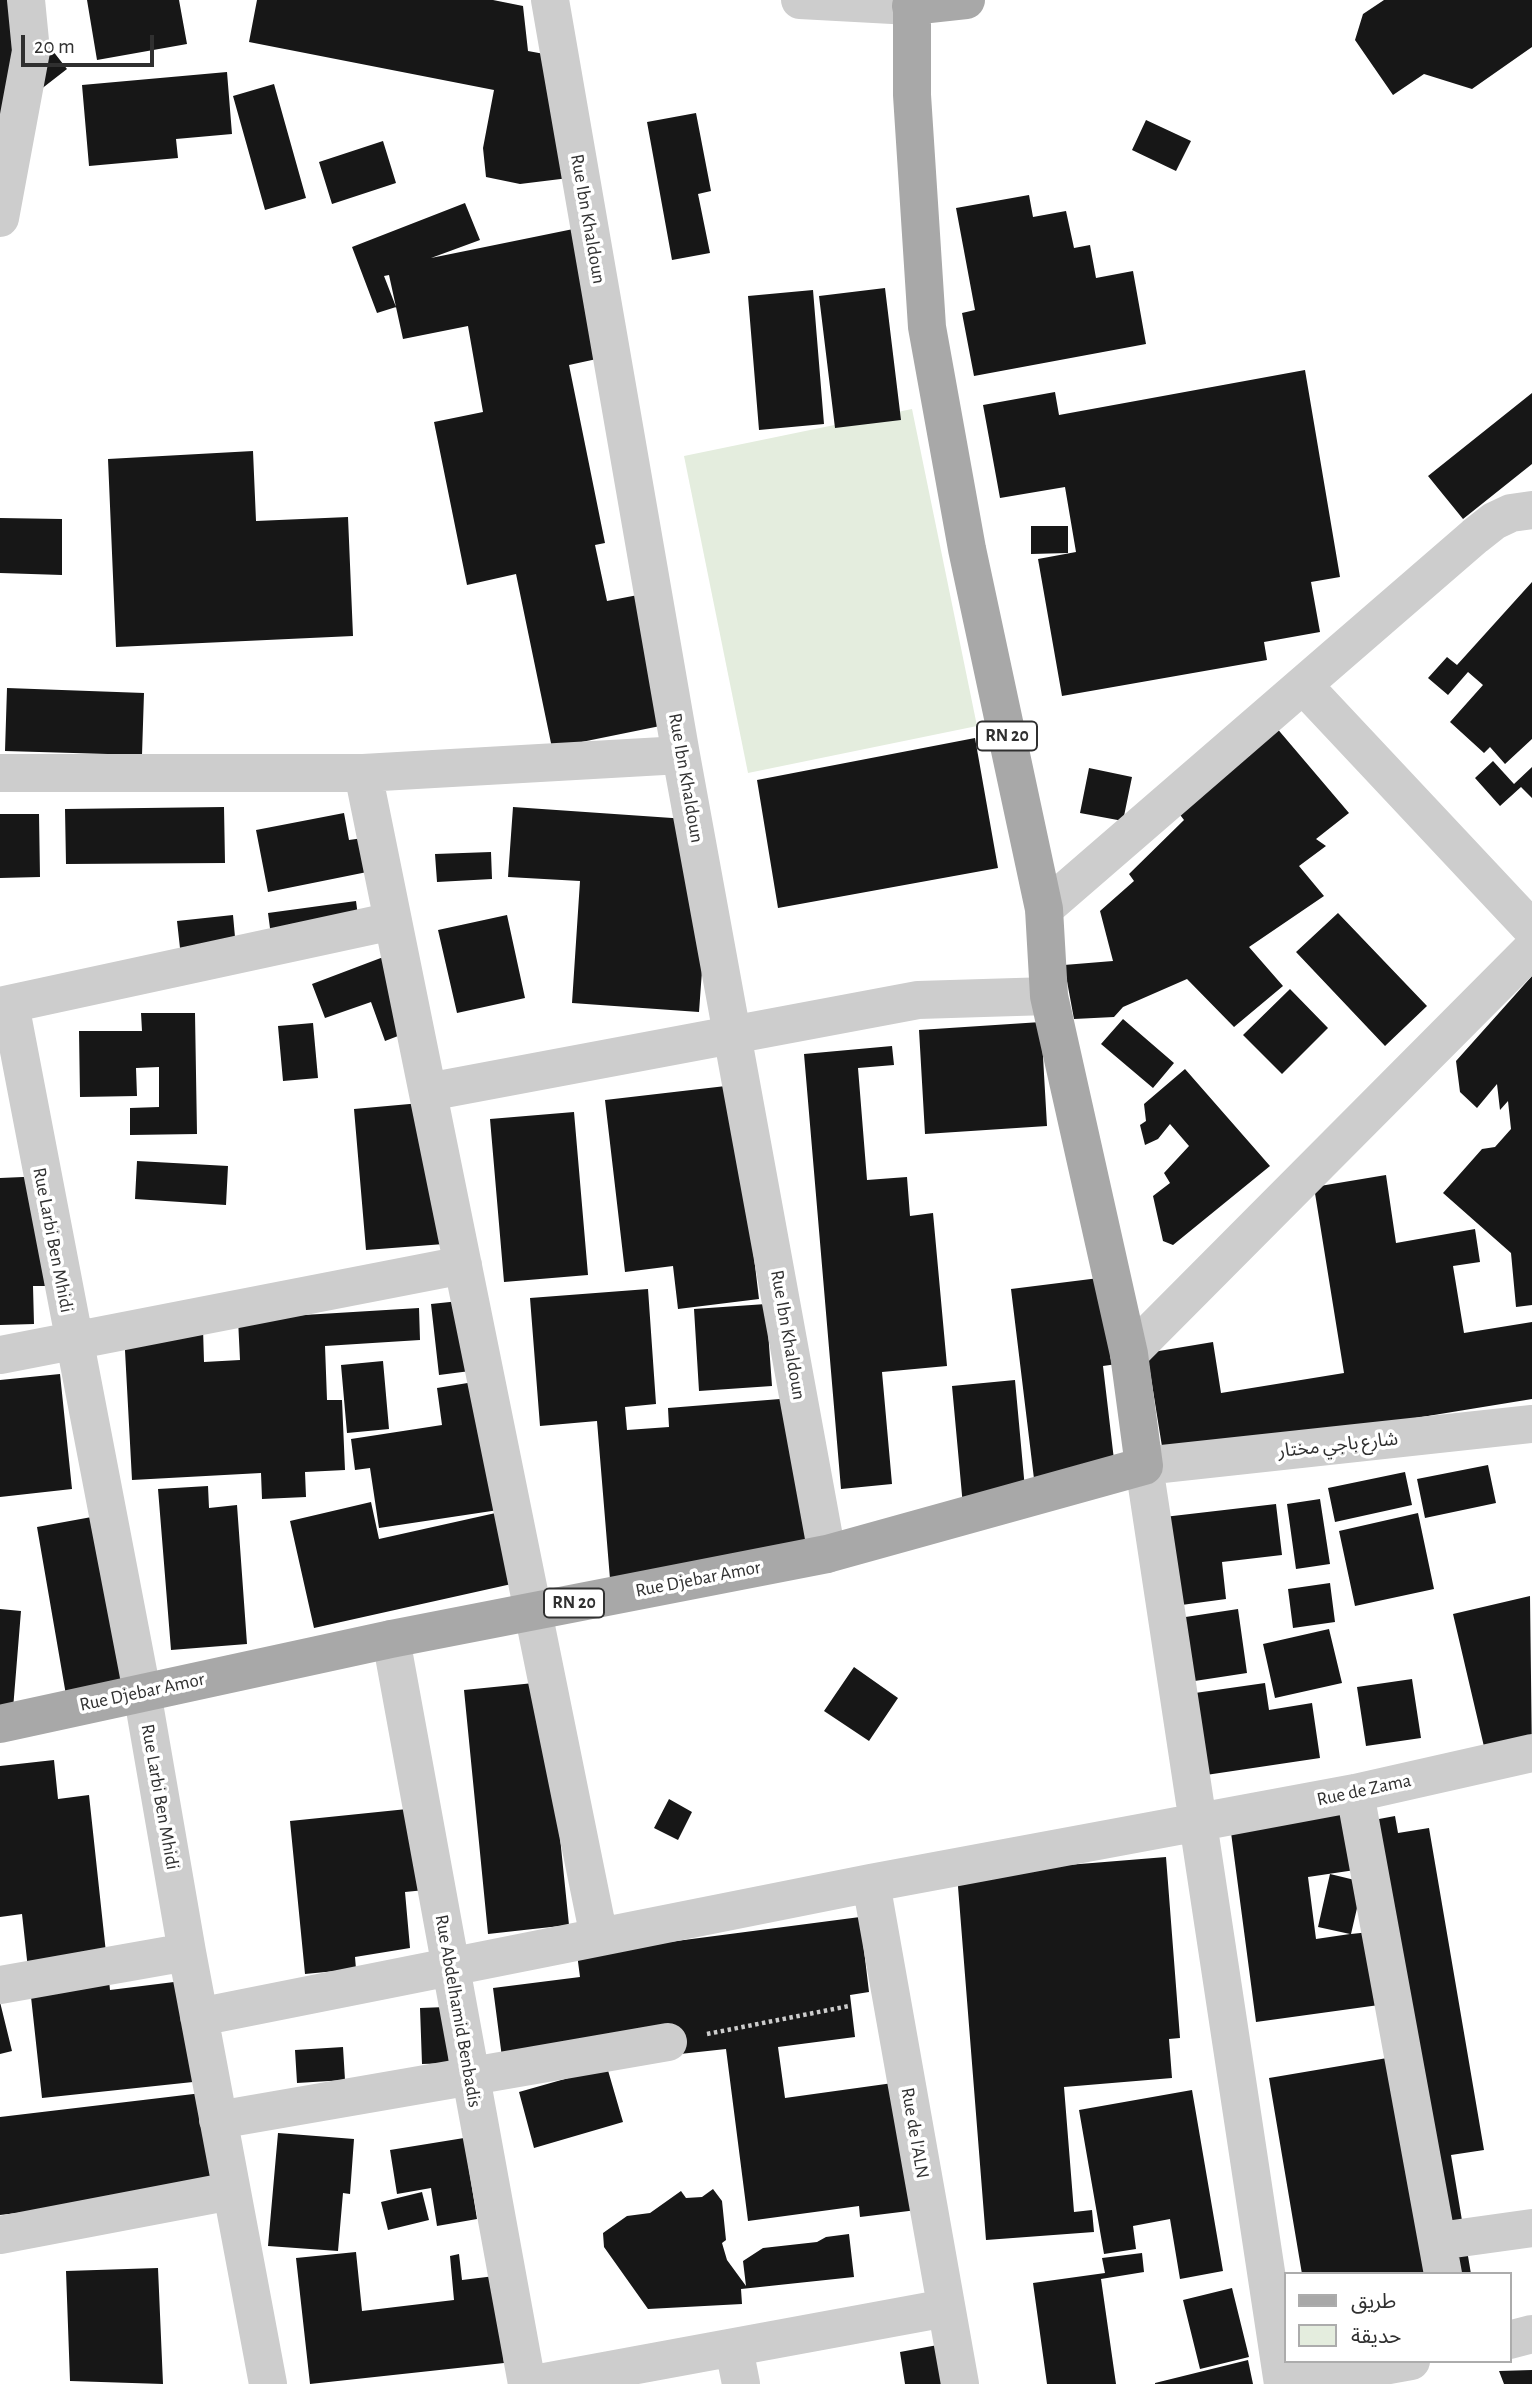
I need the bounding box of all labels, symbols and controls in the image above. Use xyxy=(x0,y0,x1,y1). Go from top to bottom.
scale bar xyxy=(24,21,158,65)
text: 20 m xyxy=(34,36,75,57)
street label: Rue Ibn Khaldoun xyxy=(565,152,611,286)
street label: Rue Ibn Khaldoun xyxy=(663,711,709,845)
road number: RN 20 xyxy=(977,722,1037,750)
street label: Rue Larbi Ben Mhidi xyxy=(28,1165,78,1315)
street label: Rue Ibn Khaldoun xyxy=(765,1268,811,1402)
street label: شارع باجي مختار xyxy=(1277,1427,1399,1463)
street label: Rue Djebar Amor xyxy=(633,1556,763,1602)
road number: RN 20 xyxy=(544,1588,604,1618)
street label: Rue Djebar Amor xyxy=(77,1668,207,1716)
street label: Rue Larbi Ben Mhidi xyxy=(136,1722,184,1872)
street label: Rue de Zama xyxy=(1315,1769,1413,1811)
street label: Rue Abdelhamid Benbadis xyxy=(430,1913,486,2109)
street label: Rue de l'ALN xyxy=(896,2086,934,2180)
legend xyxy=(1284,2272,1511,2363)
text: طريق xyxy=(1351,2291,1396,2312)
text: حديقة xyxy=(1351,2326,1401,2347)

